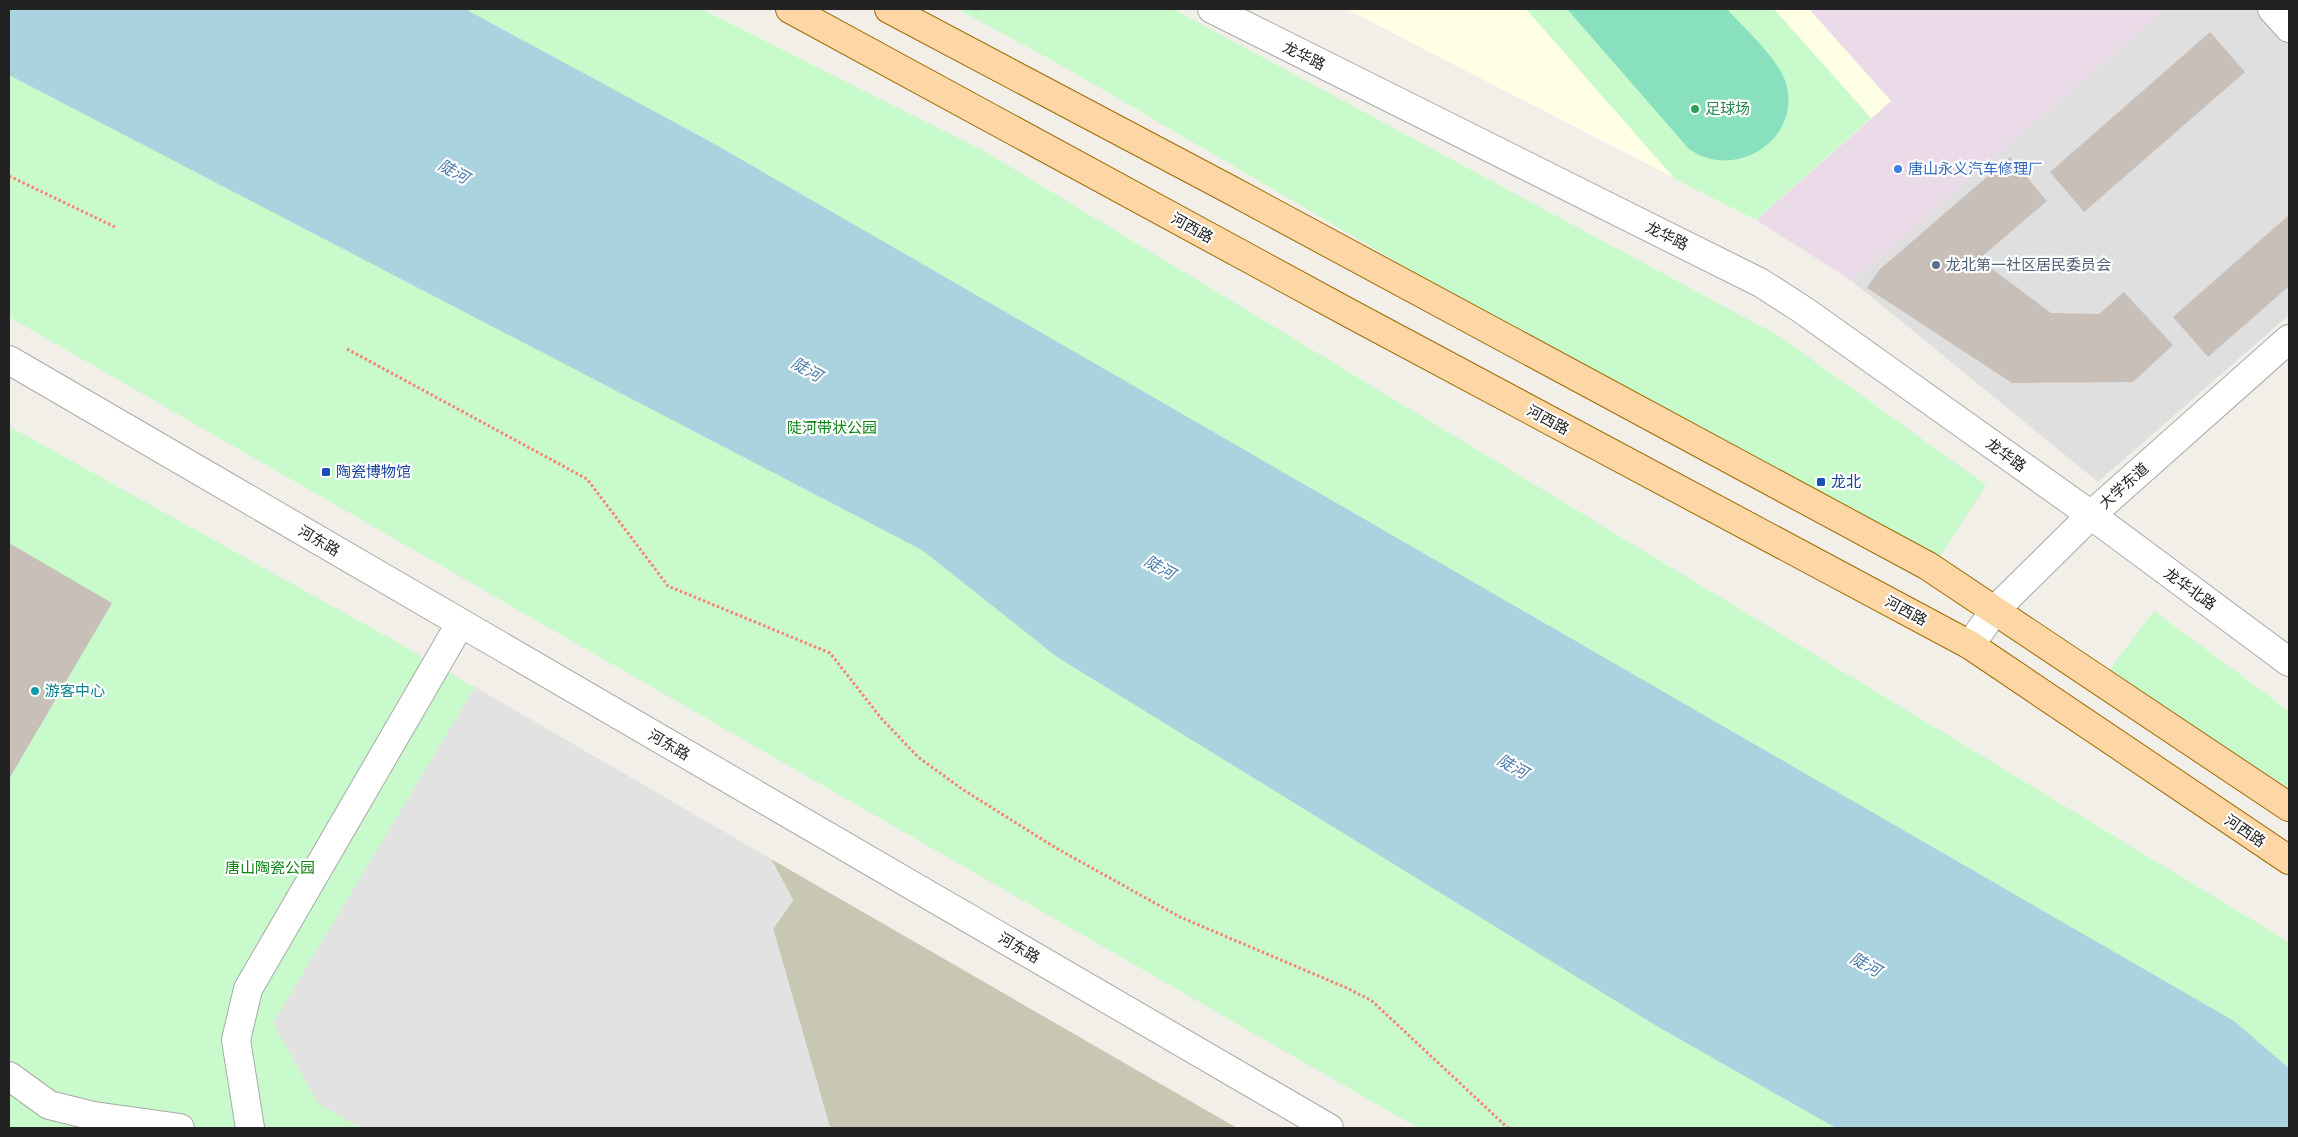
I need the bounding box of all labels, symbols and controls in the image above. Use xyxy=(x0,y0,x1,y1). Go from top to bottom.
street label: 龙华路 xyxy=(1280,38,1328,74)
place label: 足球场 xyxy=(1705,100,1750,118)
marker: 足球场 xyxy=(1689,103,1701,115)
water label: 陡河 xyxy=(435,155,475,189)
place label: 唐山永义汽车修理厂 xyxy=(1908,160,2043,178)
marker: 唐山永义汽车修理厂 xyxy=(1892,163,1904,175)
street label: 河西路 xyxy=(1168,209,1216,247)
street label: 龙华路 xyxy=(1643,218,1691,254)
place label: 龙北第一社区居民委员会 xyxy=(1946,256,2111,274)
marker: 龙北第一社区居民委员会 xyxy=(1930,259,1942,271)
water label: 陡河 xyxy=(788,353,828,387)
street label: 河西路 xyxy=(1524,401,1572,439)
park label: 陡河带状公园 xyxy=(787,419,877,437)
street label: 龙华路 xyxy=(1983,434,2029,476)
street label: 大学东道 xyxy=(2096,459,2152,513)
place label: 陶瓷博物馆 xyxy=(336,463,411,481)
marker: 陶瓷博物馆 xyxy=(320,466,332,478)
place label: 龙北 xyxy=(1831,473,1861,491)
marker: 龙北 xyxy=(1815,476,1827,488)
street label: 河东路 xyxy=(295,522,343,560)
water label: 陡河 xyxy=(1141,551,1181,585)
street label: 龙华北路 xyxy=(2160,564,2220,614)
street label: 河西路 xyxy=(1882,592,1930,630)
place label: 游客中心 xyxy=(45,682,105,700)
marker: 游客中心 xyxy=(29,685,41,697)
street label: 河东路 xyxy=(645,726,693,764)
water label: 陡河 xyxy=(1494,750,1534,784)
street label: 河西路 xyxy=(2221,811,2269,851)
park label: 唐山陶瓷公园 xyxy=(225,859,315,877)
street label: 河东路 xyxy=(995,929,1043,967)
water label: 陡河 xyxy=(1847,948,1887,982)

